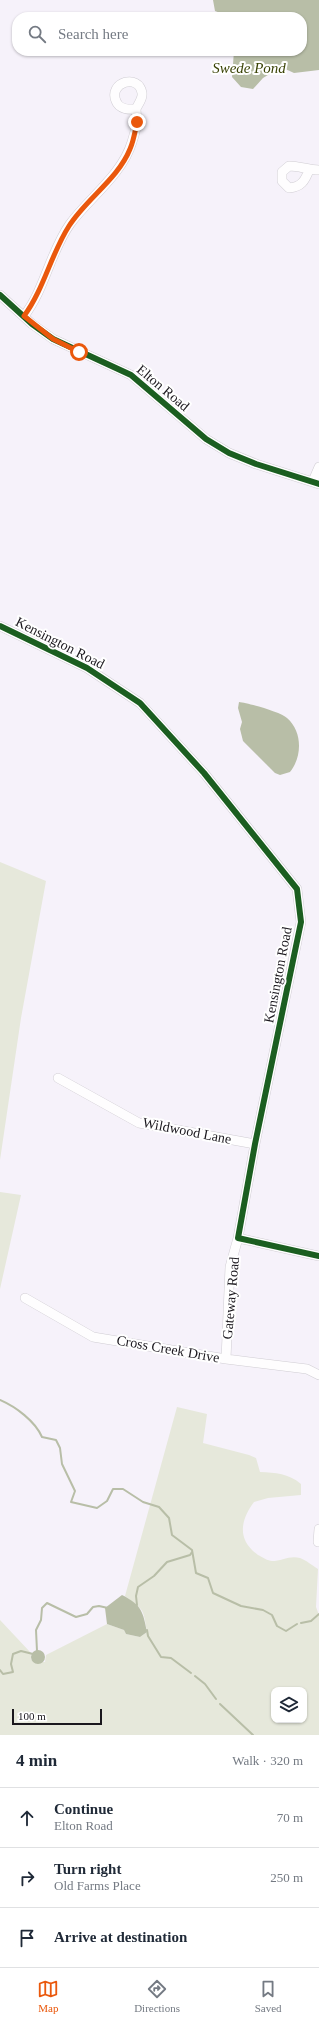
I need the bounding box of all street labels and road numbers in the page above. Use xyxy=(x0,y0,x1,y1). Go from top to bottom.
street label: Elton Road xyxy=(134,362,192,414)
street label: Kensington Road xyxy=(13,614,107,672)
street label: Kensington Road xyxy=(261,926,295,1024)
street label: Wildwood Lane xyxy=(141,1115,233,1147)
street label: Gateway Road xyxy=(220,1256,242,1340)
street label: Cross Creek Drive xyxy=(115,1333,221,1365)

